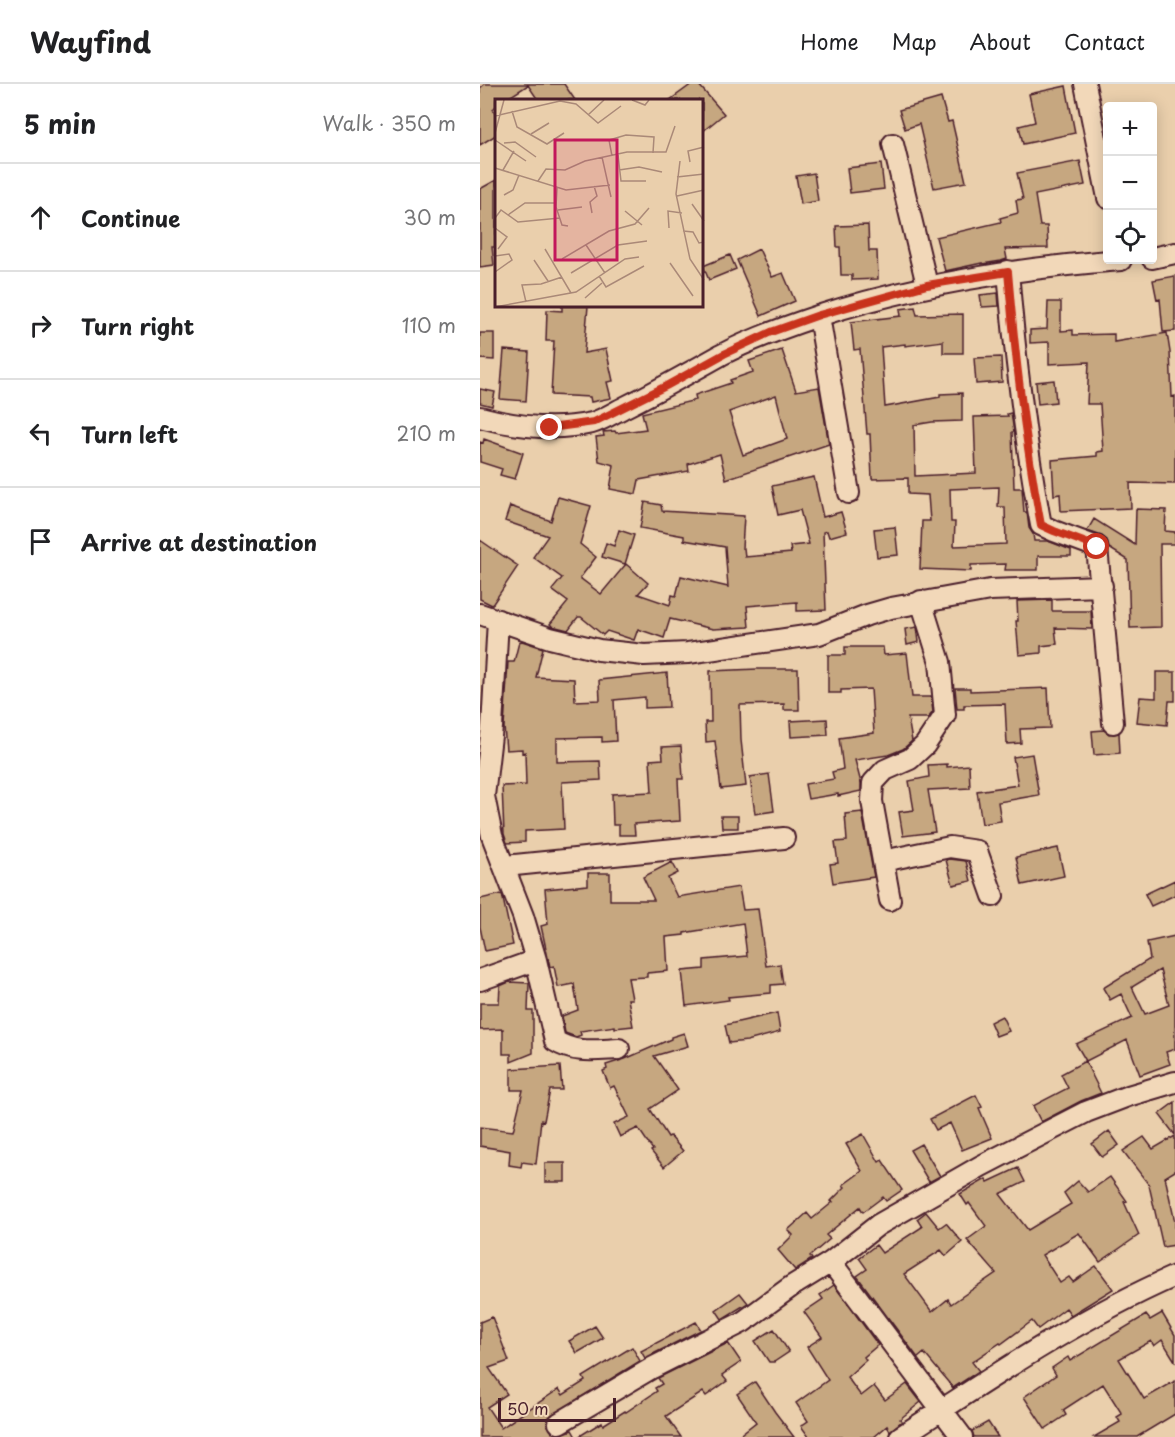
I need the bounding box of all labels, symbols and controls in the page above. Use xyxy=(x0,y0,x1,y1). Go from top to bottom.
text: Wayfind xyxy=(30,20,151,63)
text: Home xyxy=(800,25,859,57)
text: Map xyxy=(892,25,937,57)
text: About xyxy=(970,25,1031,57)
text: Contact xyxy=(1064,25,1145,57)
inset map xyxy=(495,99,704,308)
map controls xyxy=(1103,102,1157,264)
button: + xyxy=(1103,102,1157,156)
text: 5 min xyxy=(24,104,96,143)
text: Walk · 350 m xyxy=(323,108,456,138)
button: − xyxy=(1103,156,1157,210)
icon: ahead xyxy=(24,201,57,234)
text: Continue xyxy=(81,201,180,234)
text: 30 m xyxy=(403,202,456,232)
button: locate xyxy=(1103,210,1157,264)
icon: right xyxy=(24,309,57,342)
text: Turn right xyxy=(81,309,194,342)
text: 110 m xyxy=(402,310,456,340)
route end xyxy=(536,414,562,440)
icon: left xyxy=(24,417,57,450)
text: Turn left xyxy=(81,417,178,450)
text: 210 m xyxy=(397,418,456,448)
icon: arrive xyxy=(24,525,57,558)
text: Arrive at destination xyxy=(81,525,317,558)
route start xyxy=(1083,533,1109,559)
scale bar xyxy=(498,1395,616,1422)
text: 50 m xyxy=(507,1396,548,1420)

